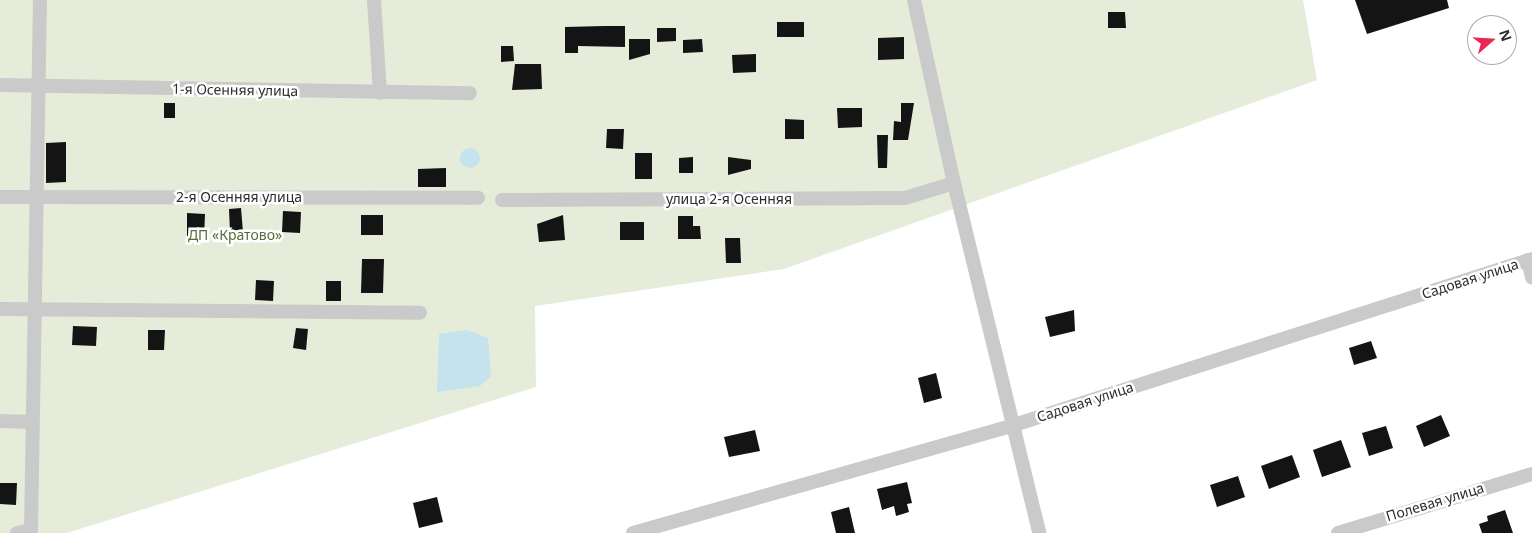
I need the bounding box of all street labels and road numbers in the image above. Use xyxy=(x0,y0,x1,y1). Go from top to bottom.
street label: 1-я Осенняя улица xyxy=(172,81,298,99)
street label: 2-я Осенняя улица xyxy=(176,189,302,205)
street label: улица 2-я Осенняя xyxy=(666,191,792,207)
street label: Садовая улица xyxy=(1420,255,1520,303)
street label: Садовая улица xyxy=(1035,378,1135,426)
street label: Полевая улица xyxy=(1384,479,1486,525)

